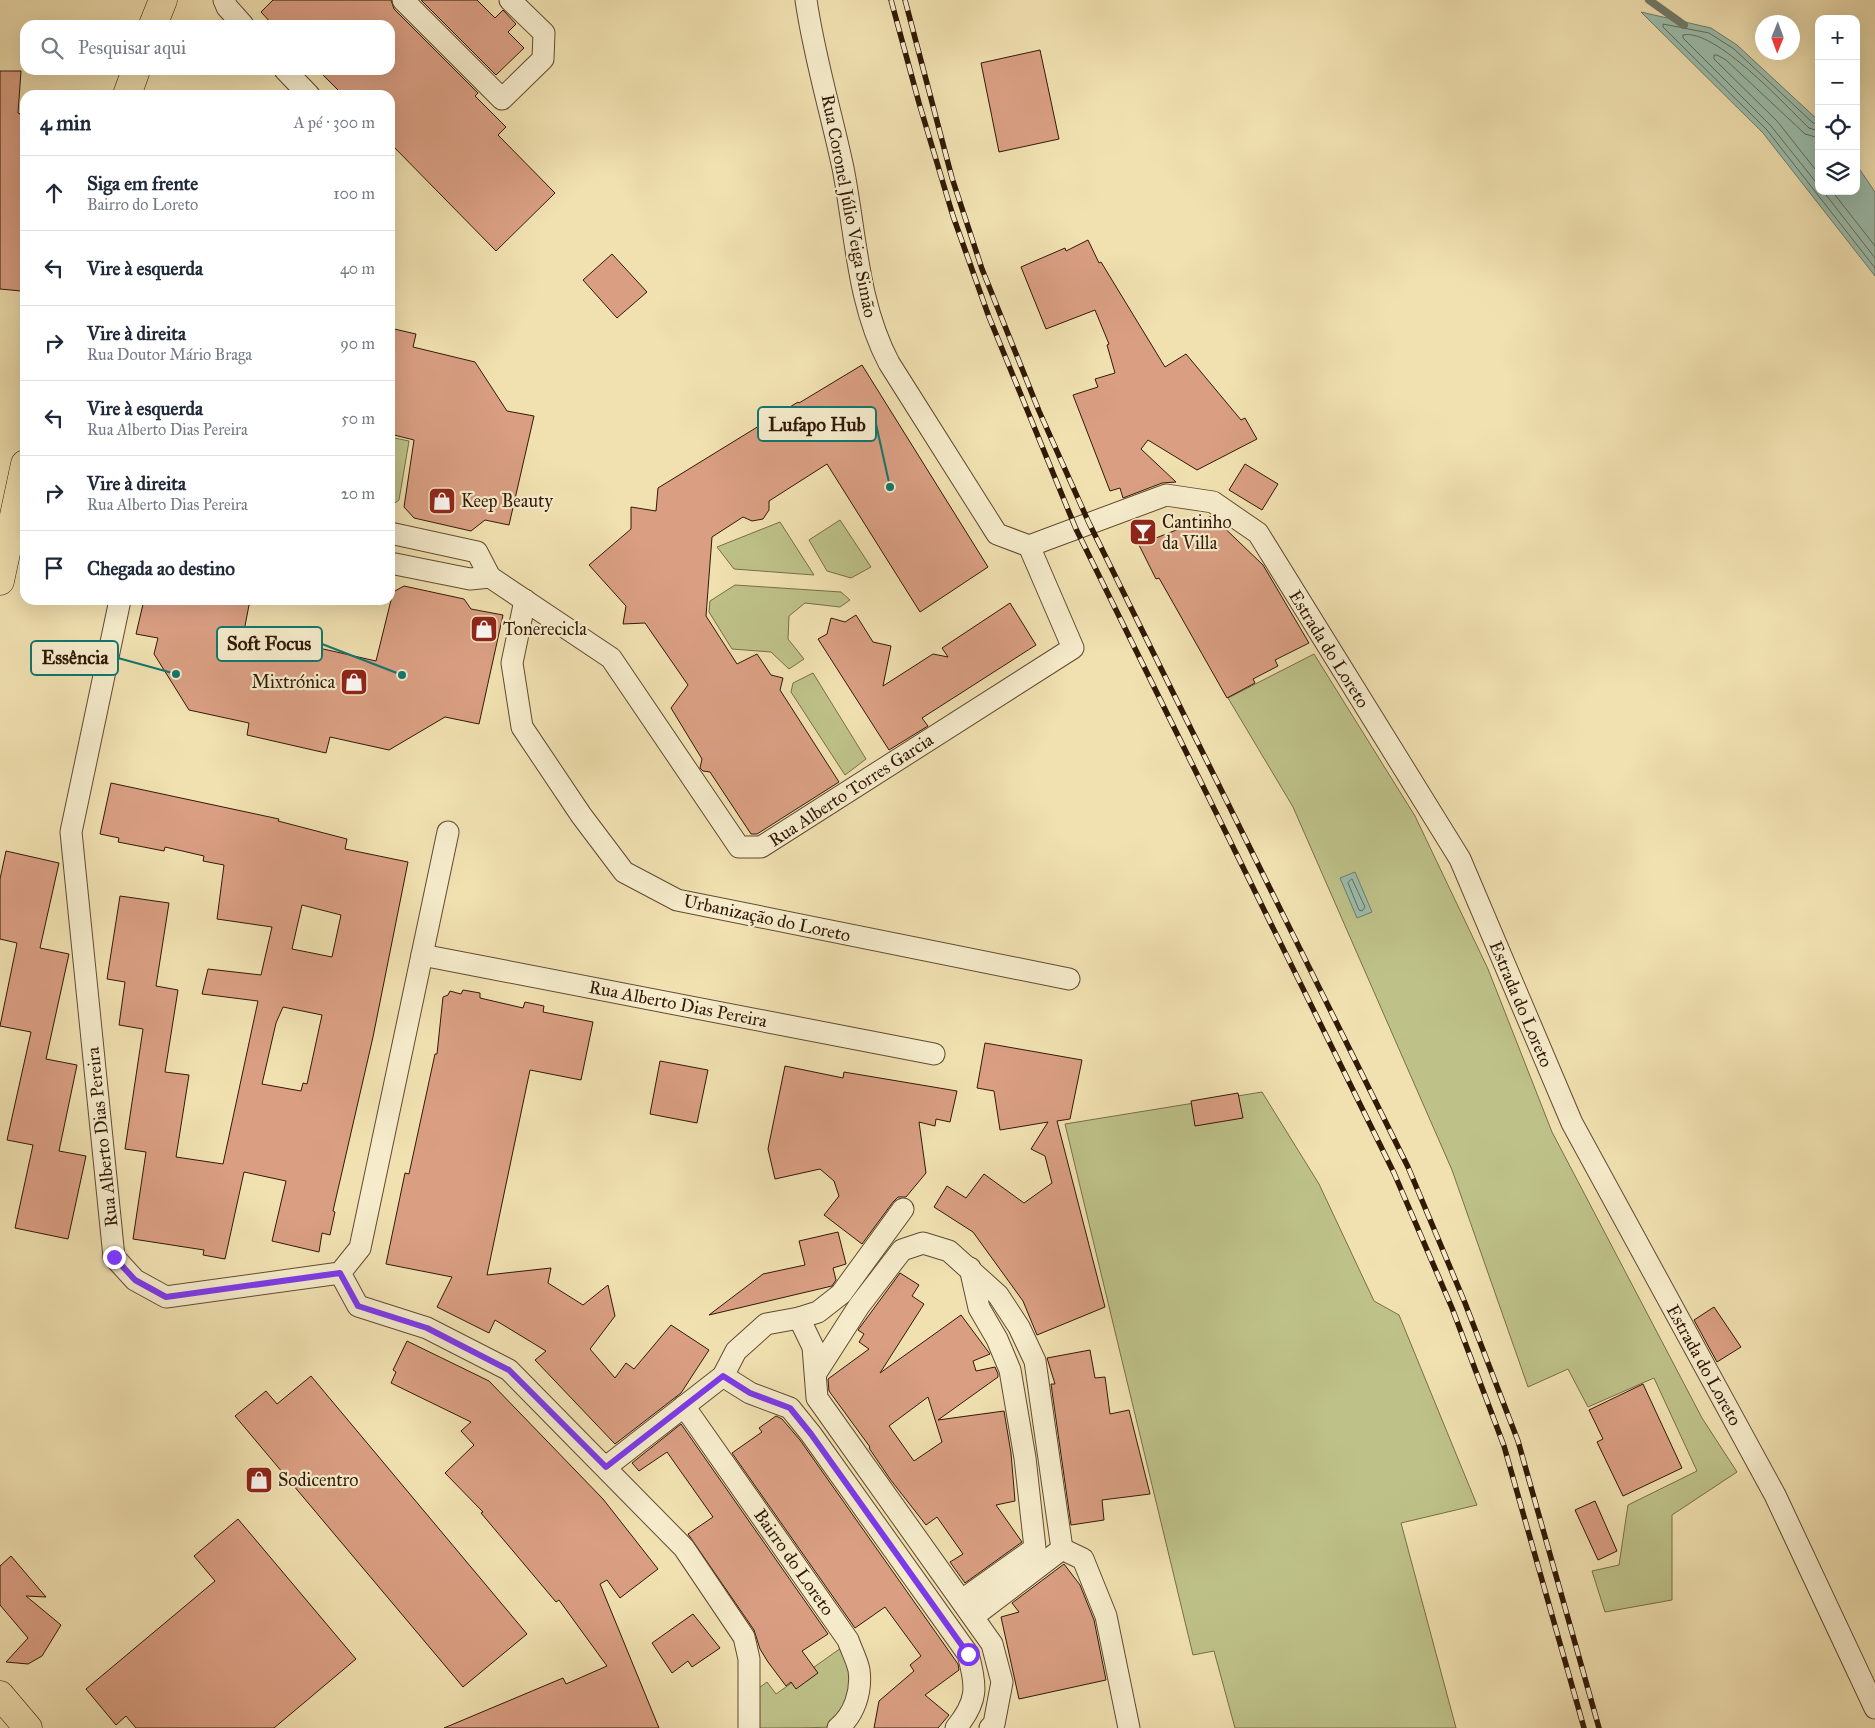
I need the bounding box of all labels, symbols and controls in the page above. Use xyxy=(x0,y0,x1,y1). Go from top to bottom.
north arrow xyxy=(1755,15,1800,60)
map controls xyxy=(1815,15,1860,195)
button: + xyxy=(1815,15,1860,60)
search box xyxy=(20,20,395,75)
icon: search xyxy=(38,34,66,62)
text: Pesquisar aqui xyxy=(78,36,186,59)
button: − xyxy=(1815,60,1860,105)
street label: Rua Coronel Júlio Veiga Simão xyxy=(816,93,881,320)
button: locate xyxy=(1815,105,1860,150)
text: 4 min xyxy=(40,110,91,136)
text: A pé · 300 m xyxy=(294,113,375,132)
button: layers xyxy=(1815,150,1860,195)
text: Siga em frente xyxy=(87,172,198,195)
icon: ahead xyxy=(40,179,68,207)
text: 100 m xyxy=(333,184,375,203)
text: Bairro do Loreto xyxy=(87,195,198,214)
icon: left xyxy=(40,254,68,282)
text: Vire à esquerda xyxy=(87,257,203,280)
text: 40 m xyxy=(340,259,375,278)
text: Vire à direita xyxy=(87,322,186,345)
icon: right xyxy=(40,329,68,357)
text: 90 m xyxy=(340,334,375,353)
text: Rua Doutor Mário Braga xyxy=(87,345,252,364)
text: Vire à esquerda xyxy=(87,397,203,420)
icon: left xyxy=(40,404,68,432)
callout: Lufapo Hub xyxy=(758,407,876,441)
text: 50 m xyxy=(341,409,375,428)
text: Lufapo Hub xyxy=(768,413,866,437)
text: Rua Alberto Dias Pereira xyxy=(87,420,248,439)
text: Vire à direita xyxy=(87,472,186,495)
icon: right xyxy=(40,479,68,507)
text: 20 m xyxy=(341,484,375,503)
shop icon: Keep Beauty xyxy=(427,486,457,516)
place label: Keep Beauty xyxy=(461,490,553,512)
text: Rua Alberto Dias Pereira xyxy=(87,495,248,514)
place label: Cantinho da Villa xyxy=(1162,511,1232,554)
bar icon: Cantinho da Villa xyxy=(1128,517,1158,547)
icon: arrive xyxy=(40,554,68,582)
text: Chegada ao destino xyxy=(87,557,235,580)
street label: Estrada do Loreto xyxy=(1284,586,1374,712)
shop icon: Tonerecicla xyxy=(469,614,499,644)
place label: Tonerecicla xyxy=(503,618,587,640)
callout: Soft Focus xyxy=(217,627,322,661)
text: Soft Focus xyxy=(227,632,311,655)
callout: Essência xyxy=(31,641,118,675)
text: Essência xyxy=(42,646,109,669)
shop icon: Mixtrónica xyxy=(339,667,369,697)
place label: Mixtrónica xyxy=(251,671,335,693)
street label: Rua Alberto Torres Garcia xyxy=(765,728,938,851)
street label: Urbanização do Loreto xyxy=(682,890,852,946)
street label: Estrada do Loreto xyxy=(1485,938,1557,1070)
street label: Rua Alberto Dias Pereira xyxy=(587,976,769,1032)
street label: Rua Alberto Dias Pereira xyxy=(82,1045,122,1228)
route end xyxy=(103,1246,126,1269)
street label: Estrada do Loreto xyxy=(1662,1301,1746,1429)
shop icon: Sodicentro xyxy=(244,1465,274,1495)
place label: Sodicentro xyxy=(278,1469,358,1491)
street label: Bairro do Loreto xyxy=(749,1504,839,1620)
route start xyxy=(957,1643,980,1666)

